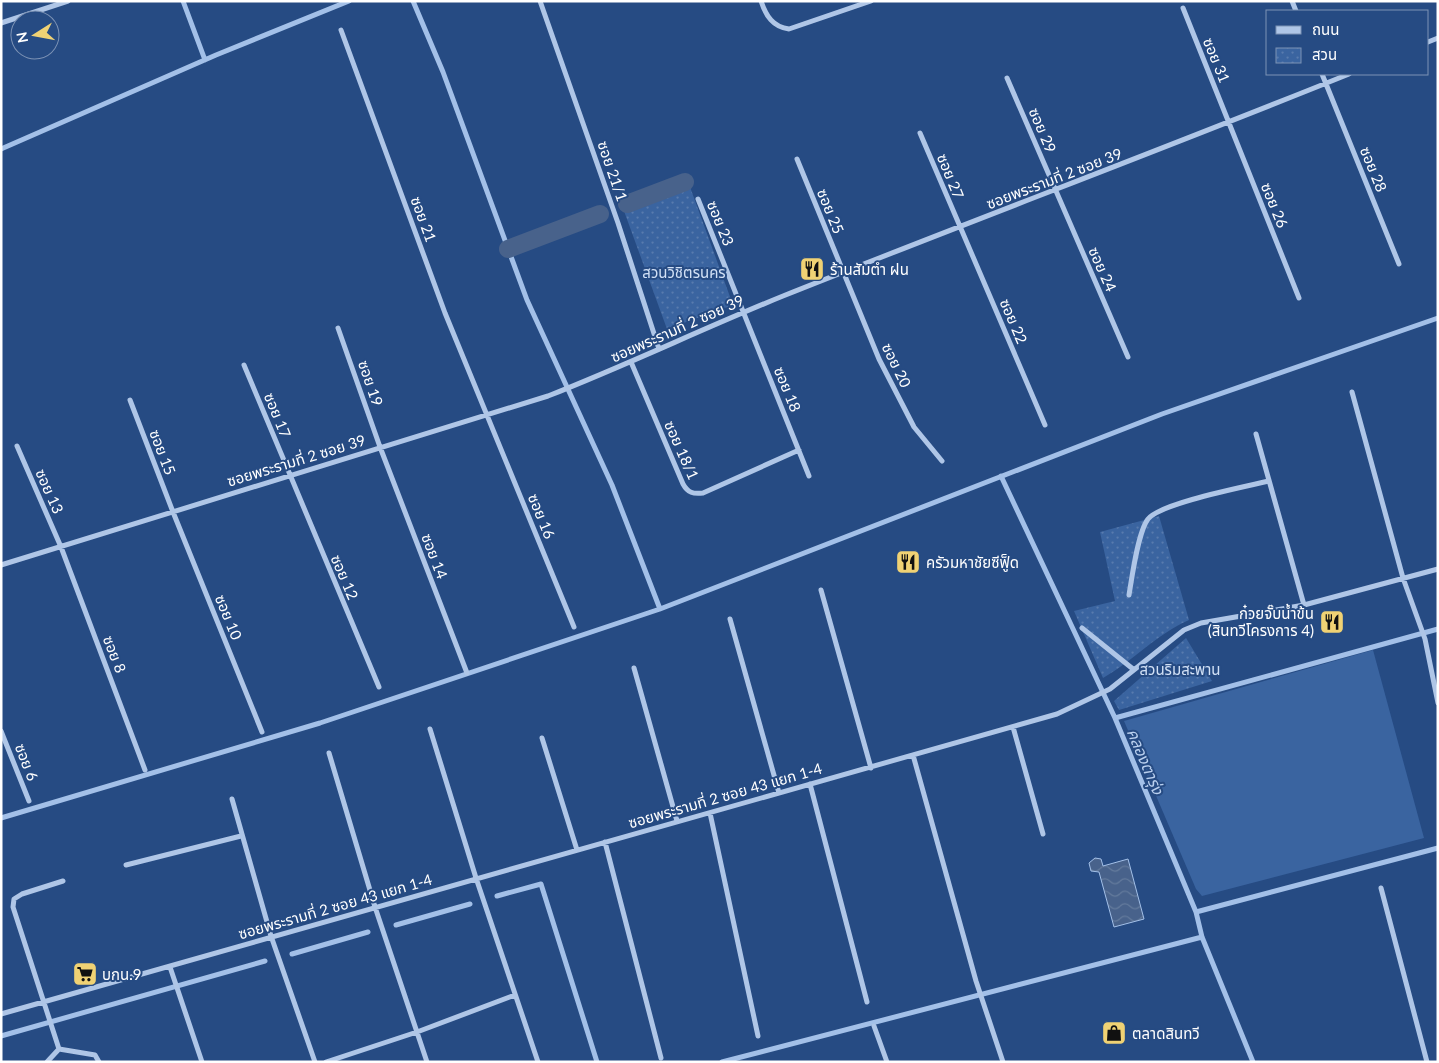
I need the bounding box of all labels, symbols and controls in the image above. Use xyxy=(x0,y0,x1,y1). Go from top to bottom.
north arrow xyxy=(10,10,60,60)
legend xyxy=(1266,10,1429,75)
text: ถนน xyxy=(1312,20,1339,38)
text: N xyxy=(12,31,31,44)
street label: ซอย 31 xyxy=(1200,35,1234,85)
text: สวน xyxy=(1312,45,1337,63)
street label: ซอย 29 xyxy=(1026,105,1060,155)
street label: ซอย 21/1 xyxy=(594,138,632,204)
street label: ซอยพระรามที่ 2 ซอย 39 xyxy=(983,143,1124,212)
street label: ซอย 28 xyxy=(1357,144,1391,194)
street label: ซอย 27 xyxy=(934,151,968,201)
street label: ซอย 26 xyxy=(1258,180,1292,230)
street label: ซอย 25 xyxy=(814,186,848,236)
street label: ซอย 21 xyxy=(407,194,441,244)
street label: ซอย 23 xyxy=(704,198,738,248)
street label: ซอย 24 xyxy=(1085,244,1121,294)
restaurant icon: ร้านสัมตำ ฝน xyxy=(799,256,825,282)
place label: ร้านสัมตำ ฝน xyxy=(830,260,909,278)
park label: สวนวิชิตรนคร xyxy=(642,263,726,281)
street label: ซอยพระรามที่ 2 ซอย 39 xyxy=(607,290,746,365)
street label: ซอย 22 xyxy=(997,296,1031,346)
street label: ซอย 20 xyxy=(879,340,916,390)
street label: ซอย 19 xyxy=(355,358,387,408)
street label: ซอย 18 xyxy=(771,364,805,414)
street label: ซอย 17 xyxy=(261,390,295,440)
street label: ซอย 18/1 xyxy=(661,418,703,482)
street label: ซอย 15 xyxy=(146,427,180,477)
street label: ซอยพระรามที่ 2 ซอย 39 xyxy=(224,429,367,490)
street label: ซอย 13 xyxy=(32,466,68,516)
street label: ซอย 16 xyxy=(525,491,559,541)
street label: ซอย 14 xyxy=(418,531,452,581)
restaurant icon: ครัวมหาชัยซีฟู็ด xyxy=(895,549,921,575)
street label: ซอย 12 xyxy=(328,552,362,602)
place label: ครัวมหาชัยซีฟู็ด xyxy=(926,553,1019,572)
street label: ซอย 10 xyxy=(212,592,246,642)
place label: ก๋วยจั๊บน้ำข้น (สินทวีโครงการ 4) xyxy=(1208,603,1314,639)
restaurant icon: ก๋วยจั๊บน้ำข้น (สินทวีโครงการ 4) xyxy=(1319,609,1345,635)
street label: ซอย 8 xyxy=(100,633,130,675)
park label: สวนริมสะพาน xyxy=(1139,660,1221,678)
water label: คลองตารุ่ง xyxy=(1122,725,1169,799)
street label: ซอย 6 xyxy=(12,741,42,783)
street label: ซอยพระรามที่ 2 ซอย 43 แยก 1-4 xyxy=(626,758,824,831)
street label: ซอยพระรามที่ 2 ซอย 43 แยก 1-4 xyxy=(236,869,434,942)
supermarket icon: บกน.9 xyxy=(72,961,98,987)
place label: บกน.9 xyxy=(102,965,142,983)
shop icon: ตลาดสินทวี xyxy=(1101,1020,1127,1046)
place label: ตลาดสินทวี xyxy=(1132,1024,1200,1042)

